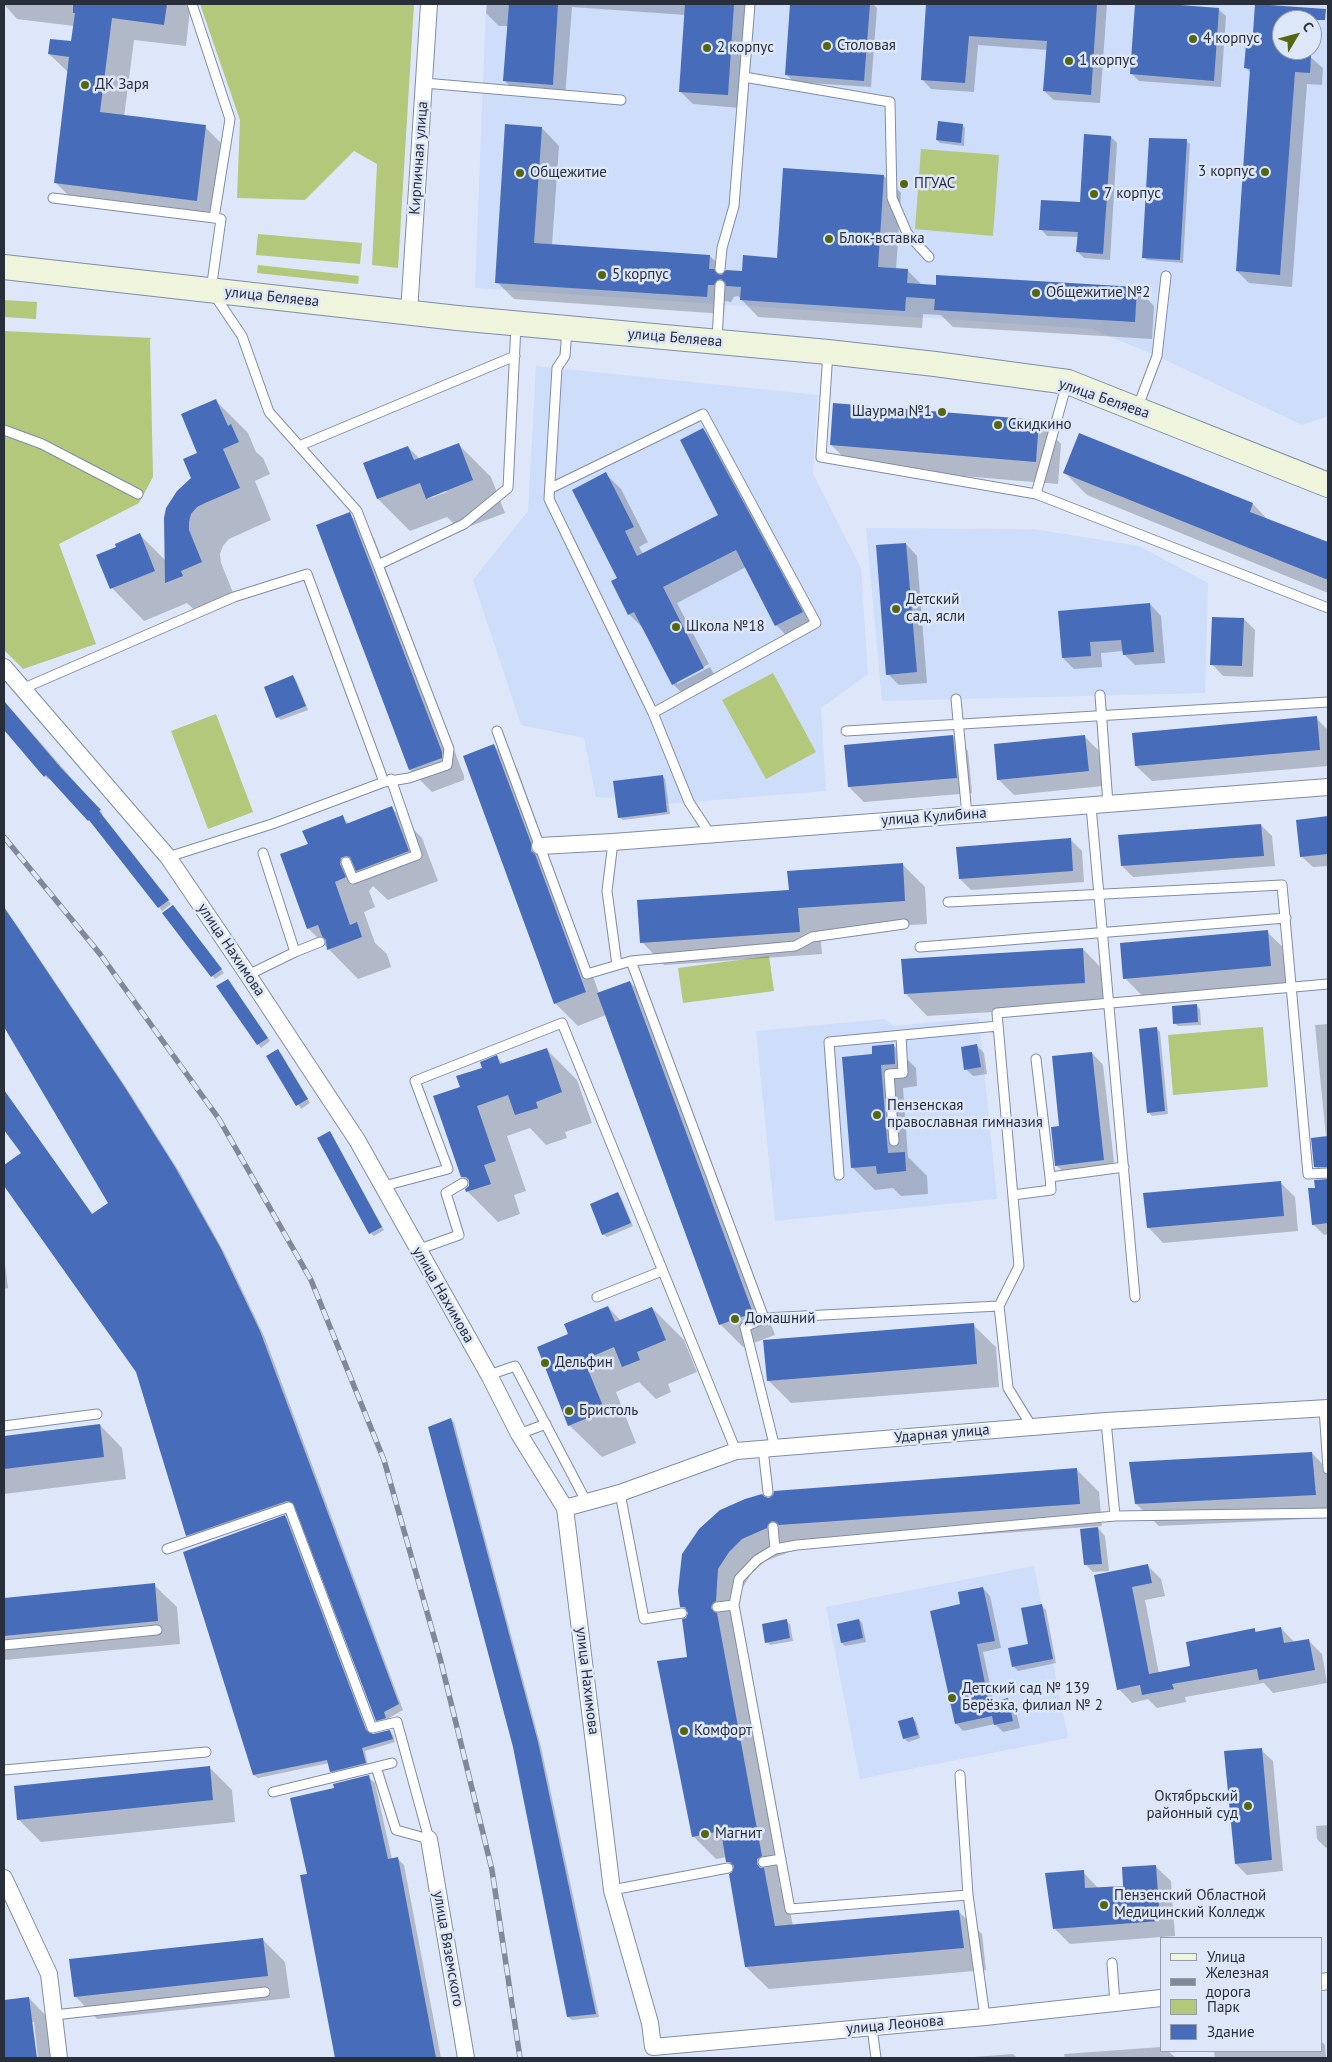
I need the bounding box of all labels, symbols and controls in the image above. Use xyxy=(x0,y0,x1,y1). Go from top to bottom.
north arrow xyxy=(1272,10,1322,60)
text: С xyxy=(1299,18,1318,35)
place label: 4 корпус xyxy=(1203,30,1260,48)
marker: 4 корпус xyxy=(1187,33,1199,45)
place label: Столовая xyxy=(837,37,896,55)
place label: 2 корпус xyxy=(717,39,774,57)
marker: Столовая xyxy=(821,40,833,52)
marker: 2 корпус xyxy=(701,42,713,54)
place label: 1 корпус xyxy=(1079,52,1136,70)
marker: 1 корпус xyxy=(1063,55,1075,67)
place label: ДК Заря xyxy=(95,76,149,94)
marker: ДК Заря xyxy=(79,79,91,91)
street label: Кирпичная улица xyxy=(406,101,432,215)
place label: 3 корпус xyxy=(1198,163,1255,181)
place label: Общежитие xyxy=(530,164,607,182)
marker: 3 корпус xyxy=(1259,166,1271,178)
marker: Общежитие xyxy=(514,167,526,179)
place label: ПГУАС xyxy=(914,175,955,193)
marker: ПГУАС xyxy=(898,178,910,190)
place label: 7 корпус xyxy=(1104,185,1161,203)
marker: 7 корпус xyxy=(1088,188,1100,200)
place label: Блок-вставка xyxy=(839,230,925,248)
marker: Блок-вставка xyxy=(823,233,835,245)
place label: 5 корпус xyxy=(612,266,669,284)
marker: 5 корпус xyxy=(596,269,608,281)
street label: улица Беляева xyxy=(224,283,320,311)
place label: Общежитие №2 xyxy=(1046,284,1151,302)
marker: Общежитие №2 xyxy=(1030,287,1042,299)
street label: улица Беляева xyxy=(627,325,723,351)
street label: улица Беляева xyxy=(1056,375,1152,423)
place label: Шаурма №1 xyxy=(852,403,932,421)
marker: Шаурма №1 xyxy=(936,406,948,418)
place label: Скидкино xyxy=(1008,416,1072,434)
marker: Скидкино xyxy=(992,419,1004,431)
place label: Детский сад, ясли xyxy=(906,591,965,626)
marker: Детский сад, ясли xyxy=(890,603,902,615)
place label: Школа №18 xyxy=(686,618,765,636)
marker: Школа №18 xyxy=(670,621,682,633)
street label: улица Кулибина xyxy=(881,804,987,830)
street label: улица Нахимова xyxy=(193,900,269,1000)
place label: Пензенская православная гимназия xyxy=(887,1097,1043,1132)
marker: Пензенская православная гимназия xyxy=(871,1109,883,1121)
street label: улица Нахимова xyxy=(408,1244,478,1346)
place label: Домашний xyxy=(745,1310,815,1328)
marker: Домашний xyxy=(729,1313,741,1325)
place label: Дельфин xyxy=(555,1354,613,1372)
marker: Дельфин xyxy=(539,1357,551,1369)
place label: Бристоль xyxy=(579,1402,638,1420)
marker: Бристоль xyxy=(563,1405,575,1417)
street label: Ударная улица xyxy=(894,1421,990,1447)
street label: улица Нахимова xyxy=(571,1626,603,1736)
place label: Детский сад № 139 Берёзка, филиал № 2 xyxy=(962,1680,1103,1715)
marker: Детский сад № 139 Берёзка, филиал № 2 xyxy=(946,1692,958,1704)
place label: Комфорт xyxy=(694,1722,752,1740)
marker: Комфорт xyxy=(678,1725,690,1737)
place label: Октябрьский районный суд xyxy=(1146,1788,1238,1823)
marker: Октябрьский районный суд xyxy=(1242,1800,1254,1812)
place label: Магнит xyxy=(715,1825,762,1843)
marker: Магнит xyxy=(699,1828,711,1840)
place label: Пензенский Областной Медицинский Колледж xyxy=(1114,1887,1266,1922)
street label: улица Вяземского xyxy=(429,1890,467,2008)
marker: Пензенский Областной Медицинский Колледж xyxy=(1098,1899,1110,1911)
legend xyxy=(1160,1937,1322,2052)
text: Улица xyxy=(1207,1947,1245,1966)
text: Железная дорога xyxy=(1206,1963,1269,2001)
text: Парк xyxy=(1207,1997,1240,2016)
street label: улица Леонова xyxy=(845,2012,945,2038)
text: Здание xyxy=(1207,2022,1255,2041)

